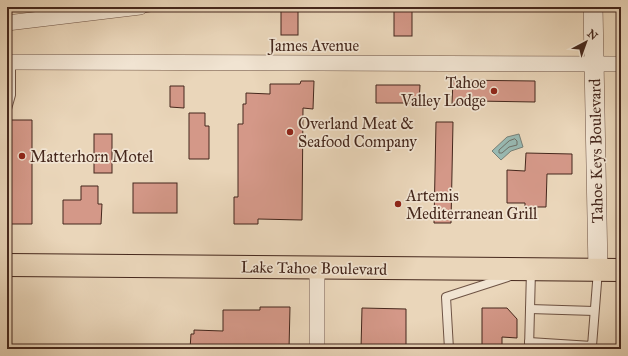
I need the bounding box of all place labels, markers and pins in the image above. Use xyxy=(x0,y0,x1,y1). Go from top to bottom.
place label: Tahoe Valley Lodge xyxy=(400,73,486,111)
marker: Tahoe Valley Lodge xyxy=(489,86,499,96)
place label: Overland Meat & Seafood Company xyxy=(298,114,417,151)
marker: Overland Meat & Seafood Company xyxy=(285,127,295,137)
place label: Matterhorn Motel xyxy=(30,147,154,166)
marker: Matterhorn Motel xyxy=(17,151,27,161)
place label: Artemis Mediterranean Grill xyxy=(405,186,538,223)
marker: Artemis Mediterranean Grill xyxy=(393,199,403,209)

